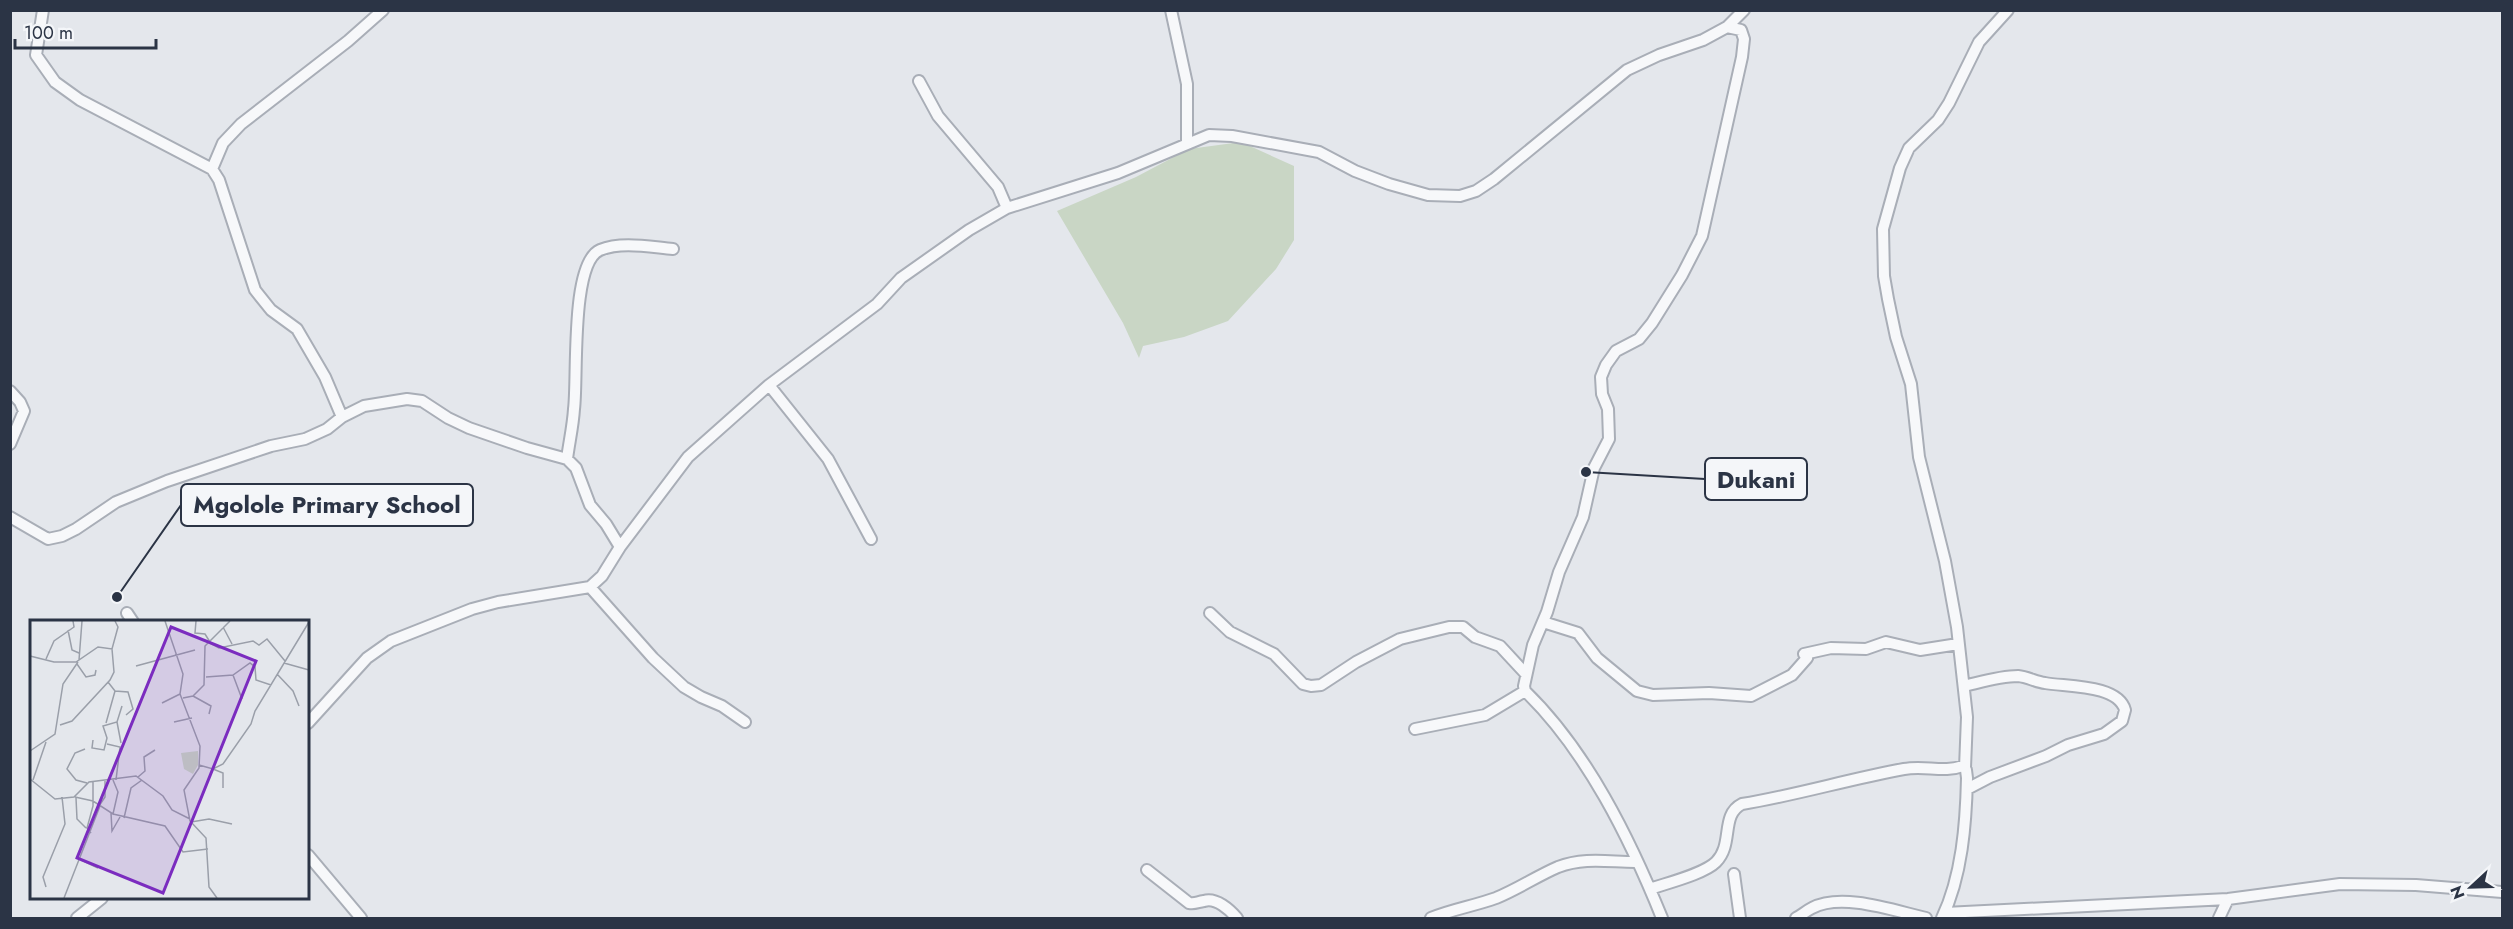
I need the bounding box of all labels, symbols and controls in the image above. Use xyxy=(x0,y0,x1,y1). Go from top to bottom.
scale bar xyxy=(15,12,156,50)
text: 100 m xyxy=(24,20,73,46)
callout: Dukani xyxy=(1705,458,1807,500)
text: Dukani xyxy=(1717,462,1795,497)
callout: Mgolole Primary School xyxy=(181,484,473,526)
text: Mgolole Primary School xyxy=(193,487,461,522)
inset map xyxy=(30,620,309,899)
north arrow xyxy=(2441,857,2501,917)
text: N xyxy=(2445,882,2471,903)

